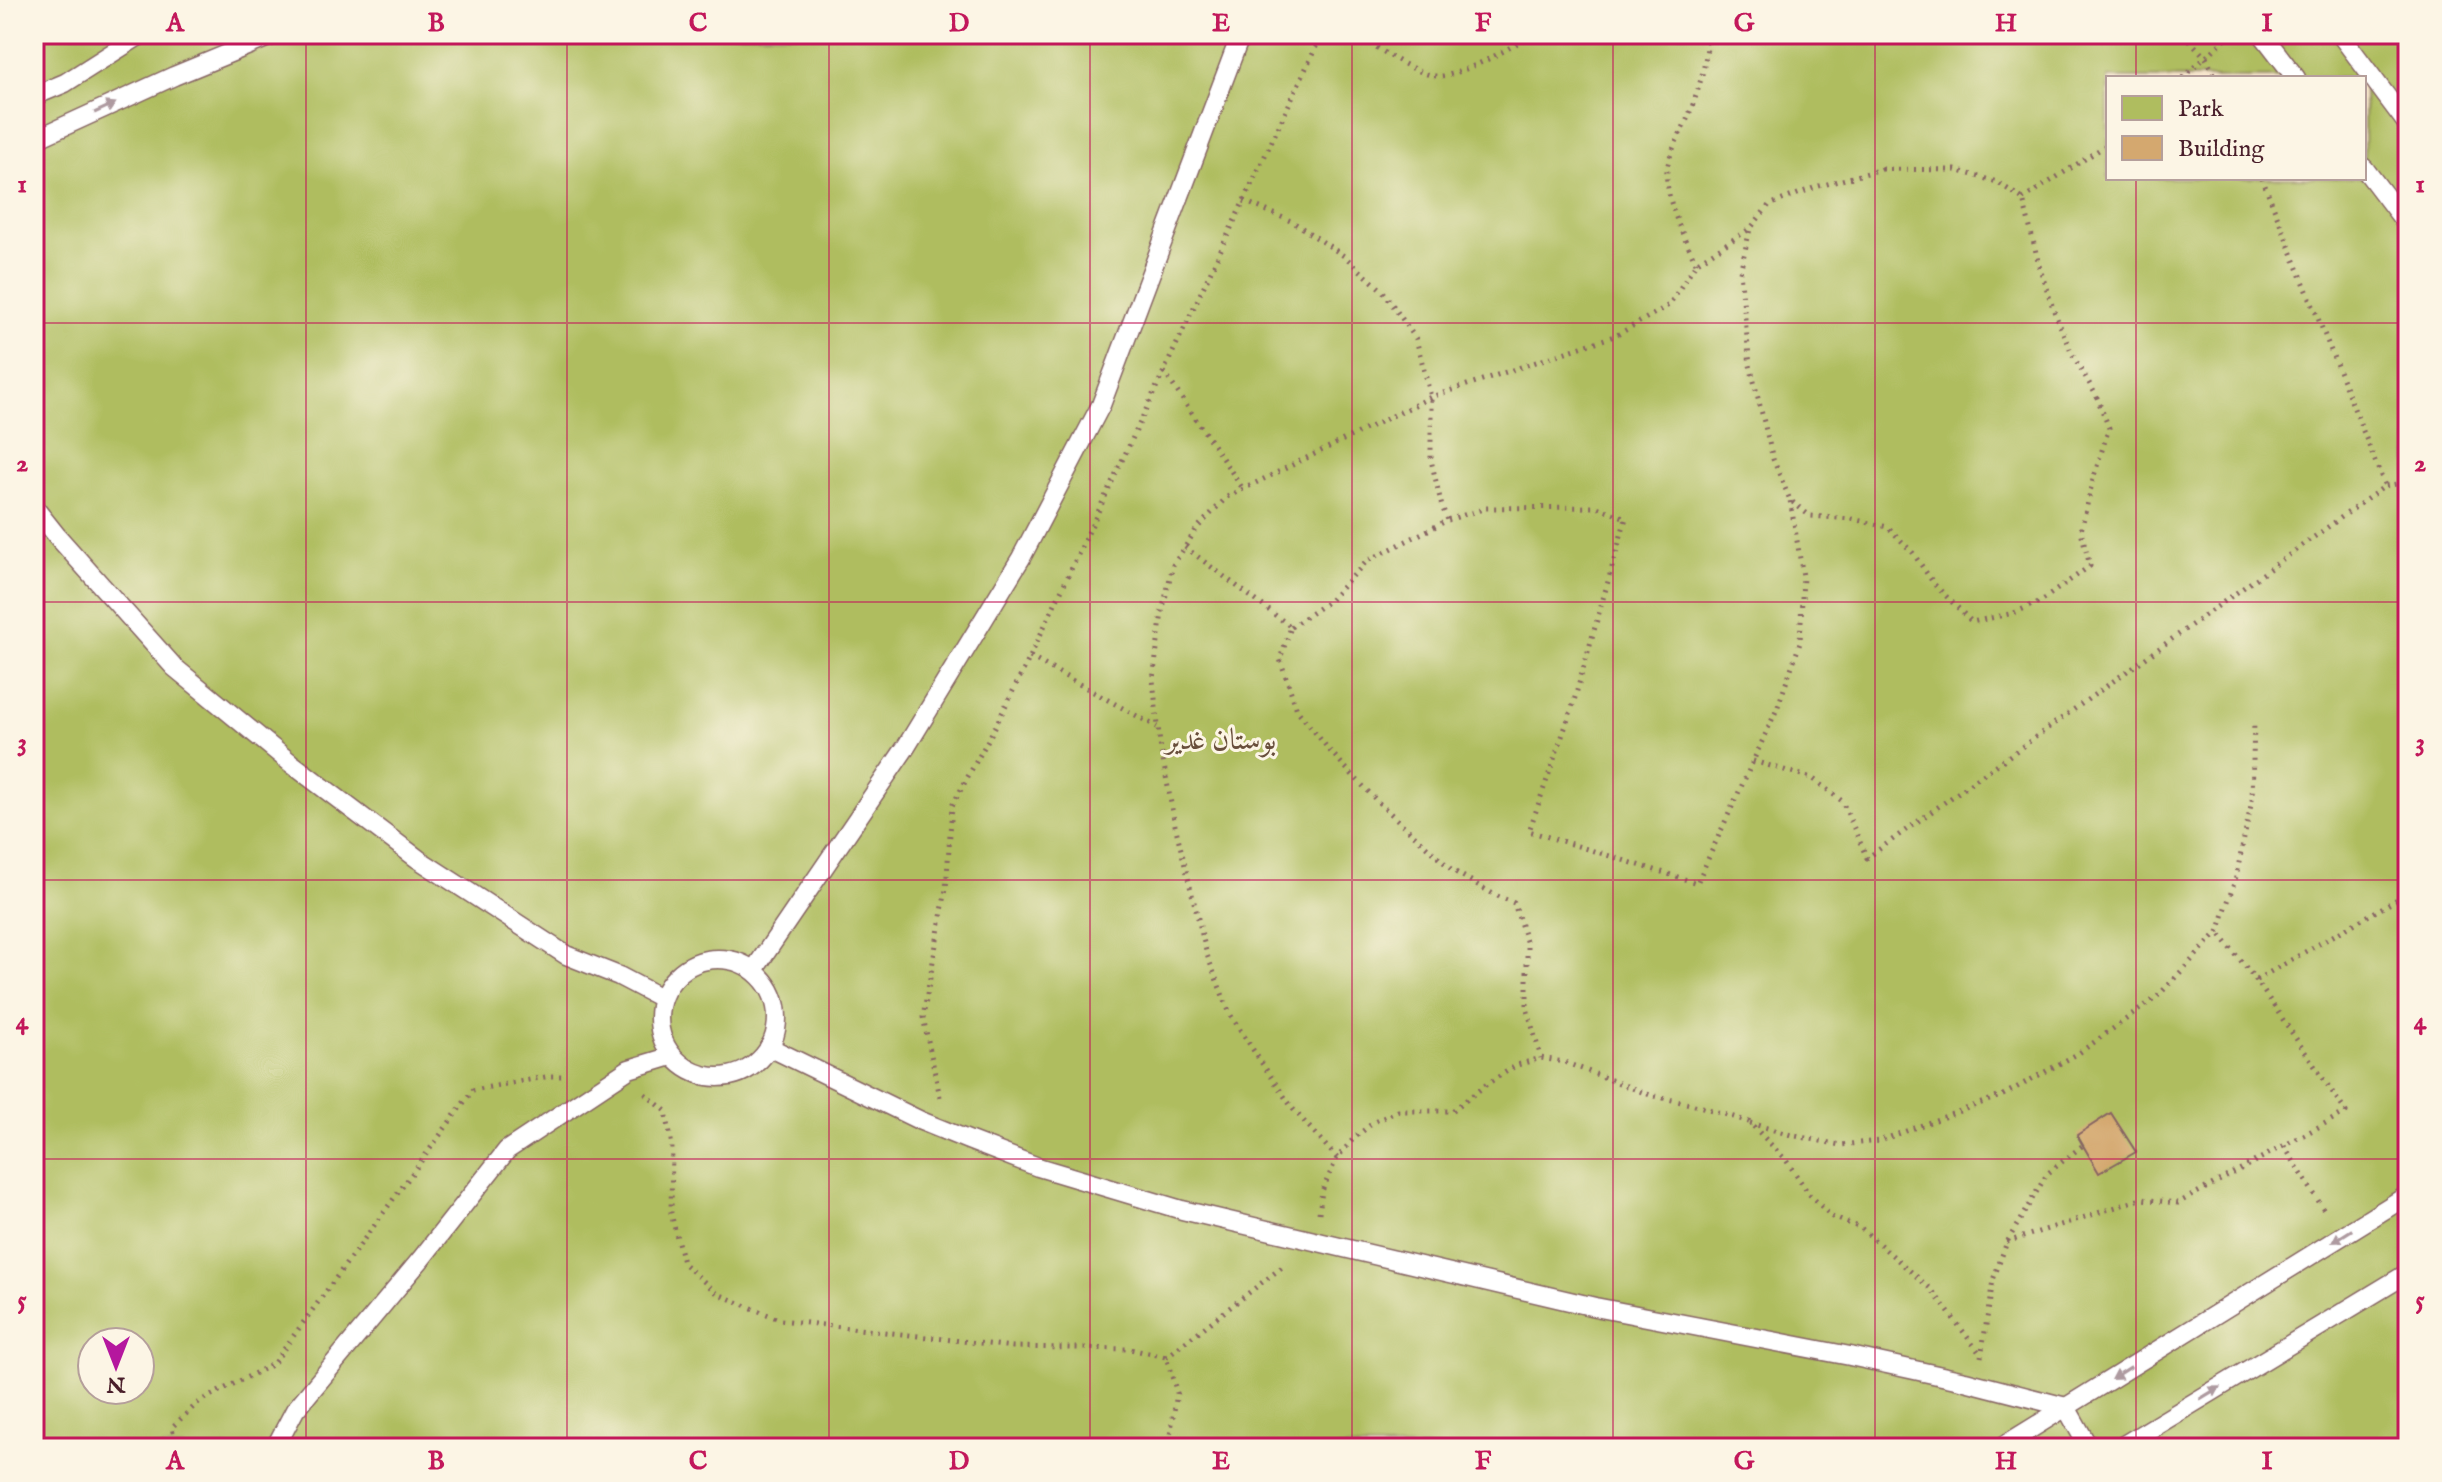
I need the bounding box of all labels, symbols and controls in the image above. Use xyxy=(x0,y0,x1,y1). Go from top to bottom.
text: A xyxy=(165,7,185,40)
text: B xyxy=(427,7,445,40)
text: C xyxy=(689,7,708,40)
text: D xyxy=(949,7,970,40)
text: E xyxy=(1212,7,1230,40)
text: F xyxy=(1475,7,1492,40)
text: G xyxy=(1734,7,1755,40)
text: H xyxy=(1995,7,2017,40)
text: I xyxy=(2261,7,2273,40)
legend xyxy=(2106,76,2366,180)
text: Park xyxy=(2178,94,2224,125)
one-way arrow xyxy=(93,101,117,115)
text: Building xyxy=(2178,134,2265,165)
text: 1 xyxy=(17,168,27,201)
text: 1 xyxy=(2415,168,2425,201)
text: 2 xyxy=(16,447,28,480)
text: 2 xyxy=(2414,447,2426,480)
park label: بوستان غدیر xyxy=(1162,722,1277,760)
text: 3 xyxy=(17,726,27,759)
text: 3 xyxy=(2415,726,2425,759)
text: 4 xyxy=(16,1005,30,1038)
text: 4 xyxy=(2414,1005,2428,1038)
one-way arrow xyxy=(2331,1229,2353,1243)
text: 5 xyxy=(17,1284,27,1317)
text: 5 xyxy=(2415,1284,2425,1317)
north arrow xyxy=(76,1326,156,1406)
one-way arrow xyxy=(2110,1366,2132,1380)
text: N xyxy=(106,1370,127,1398)
one-way arrow xyxy=(2199,1386,2221,1400)
text: A xyxy=(165,1445,185,1478)
text: B xyxy=(427,1445,445,1478)
text: C xyxy=(689,1445,708,1478)
text: D xyxy=(949,1445,970,1478)
text: E xyxy=(1212,1445,1230,1478)
text: F xyxy=(1475,1445,1492,1478)
text: G xyxy=(1734,1445,1755,1478)
text: H xyxy=(1995,1445,2017,1478)
text: I xyxy=(2261,1445,2273,1478)

